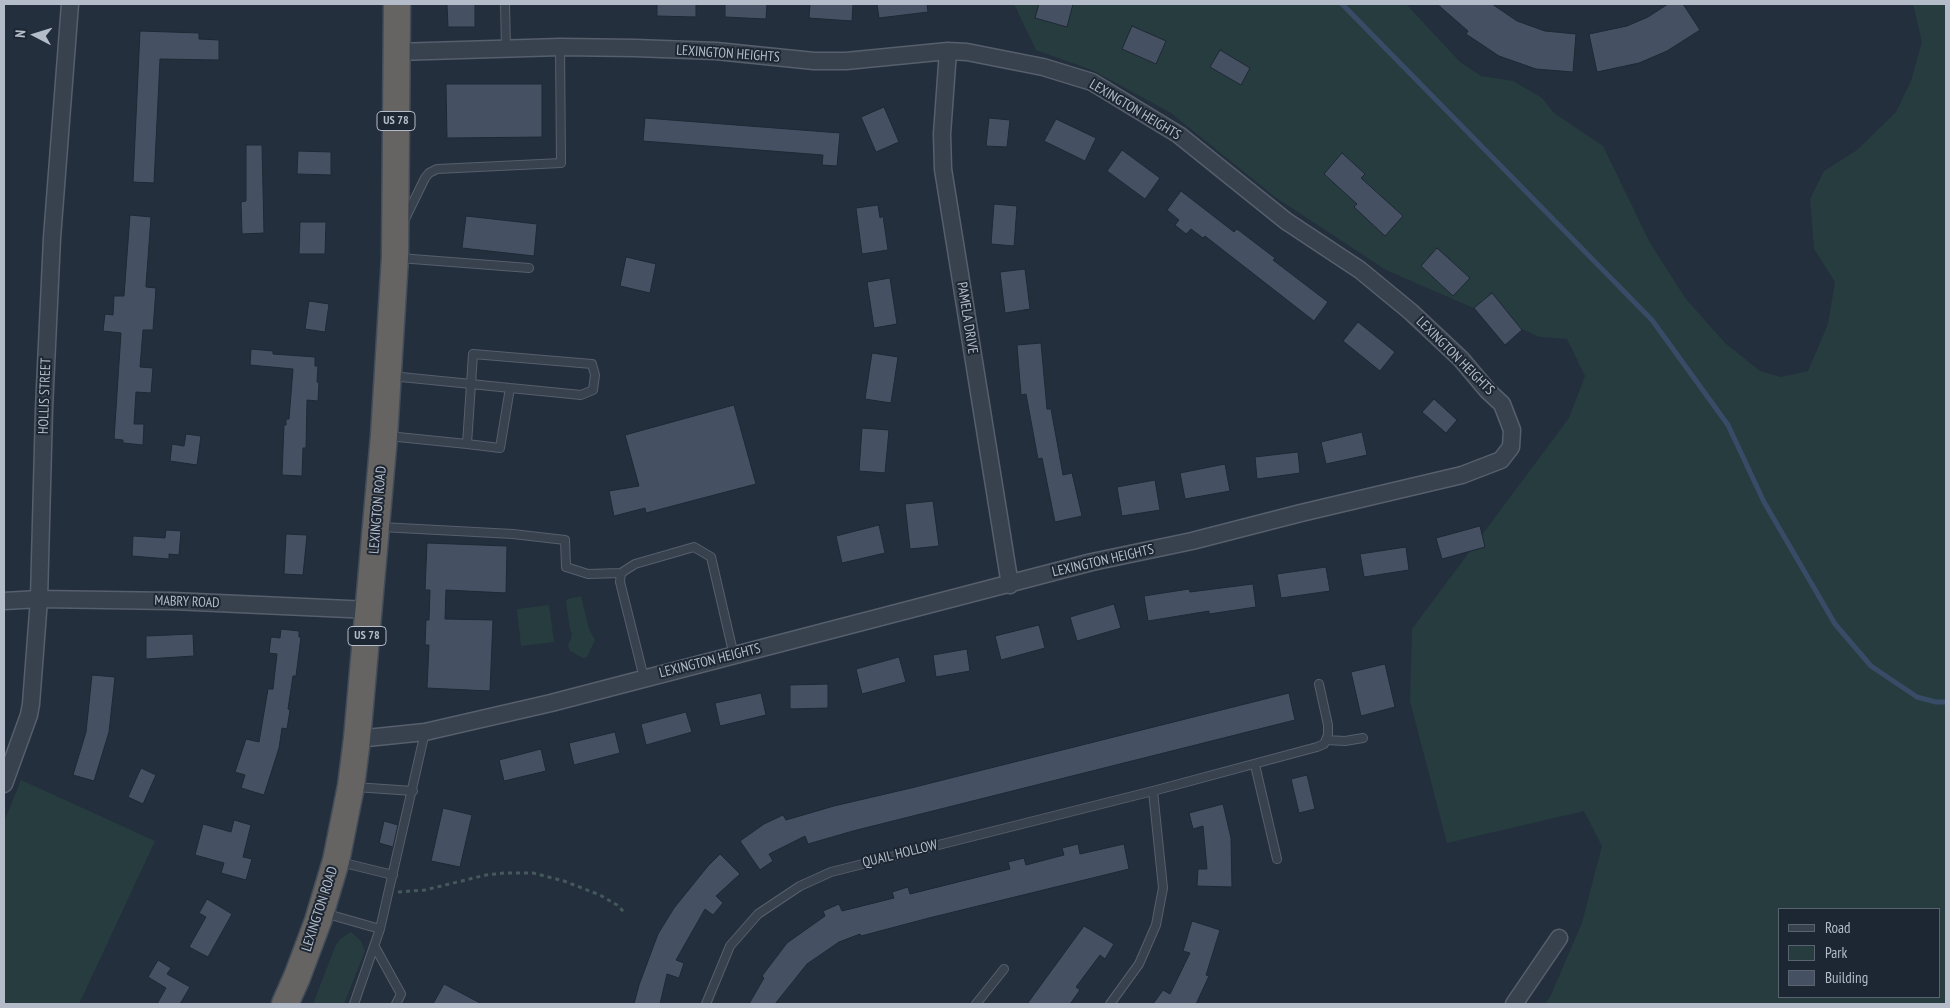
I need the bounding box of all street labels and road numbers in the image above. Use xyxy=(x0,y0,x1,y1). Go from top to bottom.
street label: LEXINGTON HEIGHTS xyxy=(676,42,780,66)
street label: LEXINGTON HEIGHTS xyxy=(1086,76,1184,144)
road number: US 78 xyxy=(377,112,415,130)
street label: PAMELA DRIVE xyxy=(953,281,981,355)
street label: LEXINGTON HEIGHTS xyxy=(1412,313,1498,399)
street label: HOLLIS STREET xyxy=(35,358,55,434)
street label: LEXINGTON ROAD xyxy=(366,465,390,555)
street label: LEXINGTON HEIGHTS xyxy=(1051,541,1155,581)
street label: MABRY ROAD xyxy=(154,592,220,612)
road number: US 78 xyxy=(348,626,386,646)
street label: LEXINGTON HEIGHTS xyxy=(658,640,762,682)
street label: QUAIL HOLLOW xyxy=(861,837,939,871)
street label: LEXINGTON ROAD xyxy=(298,865,342,953)

